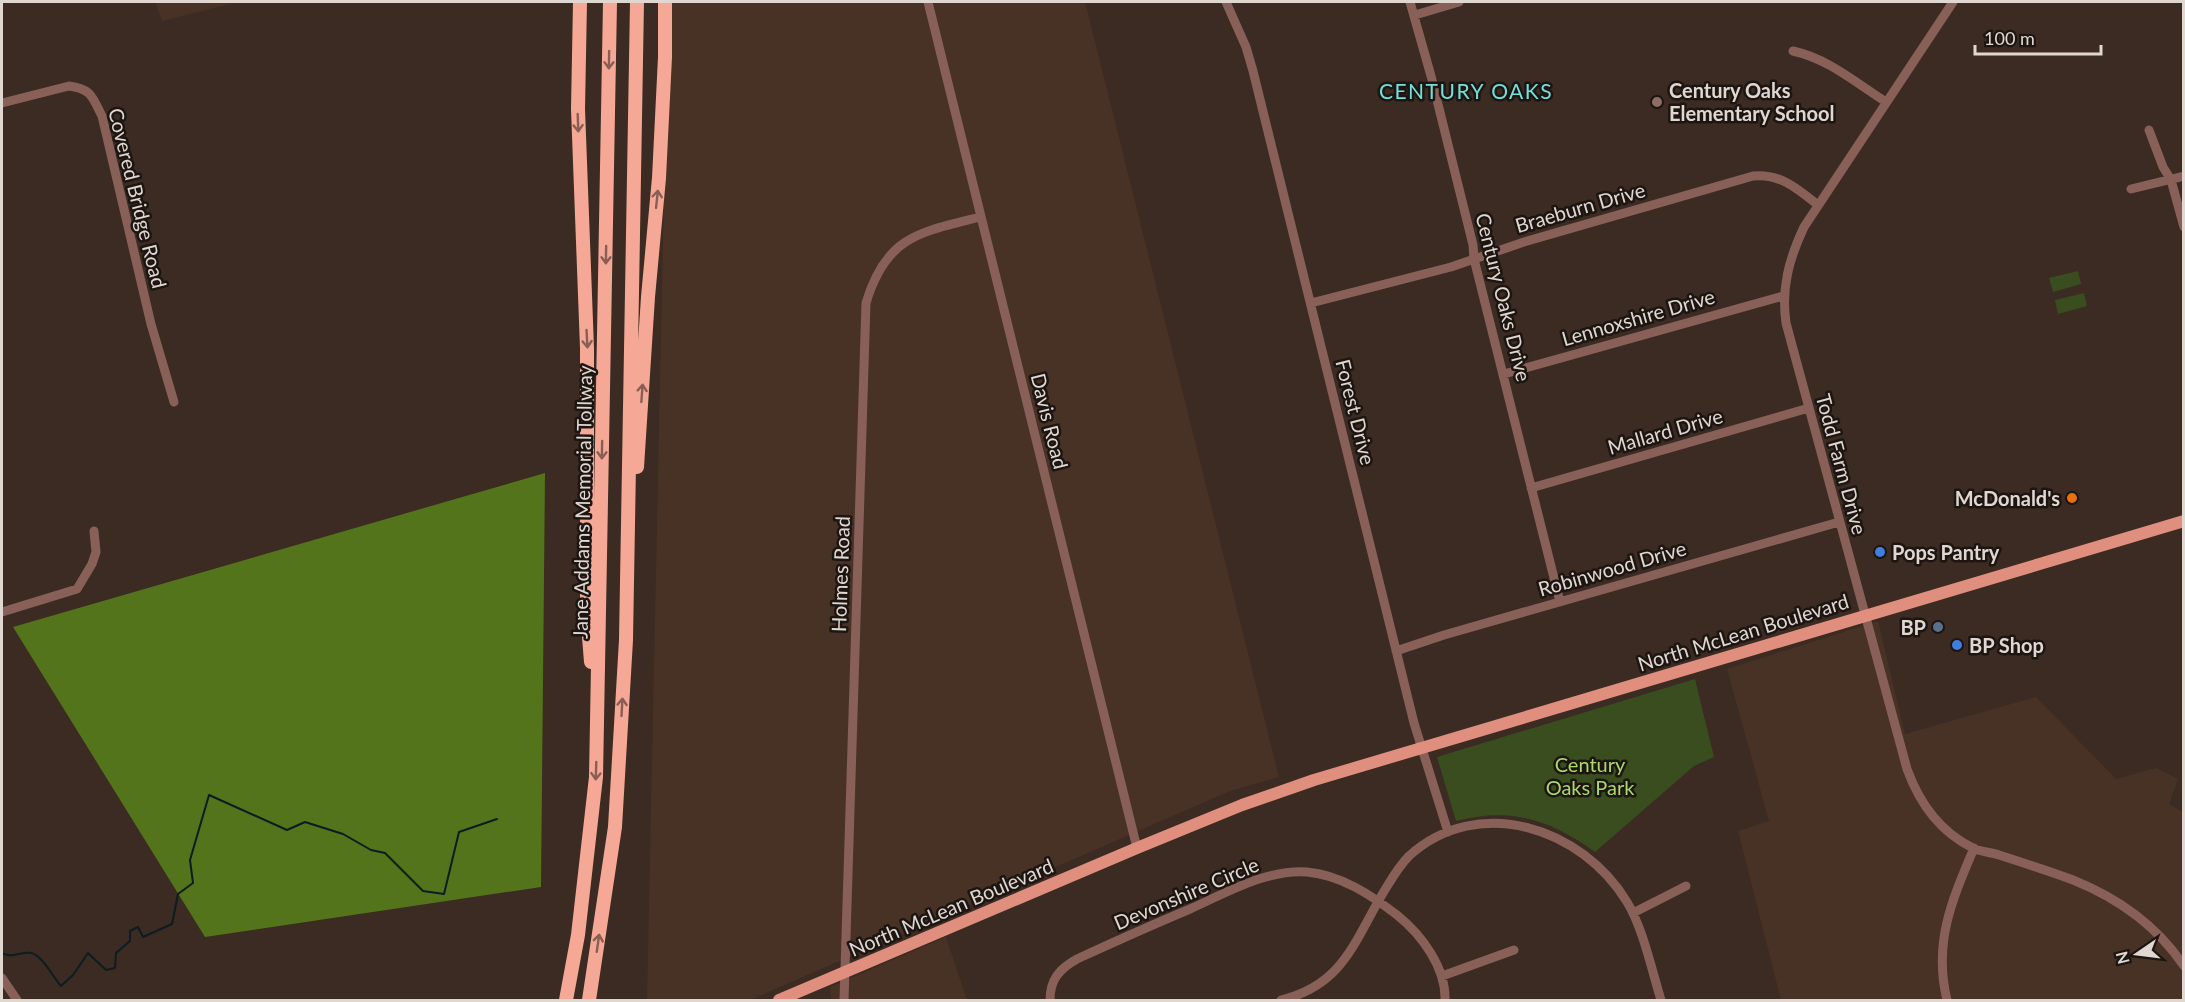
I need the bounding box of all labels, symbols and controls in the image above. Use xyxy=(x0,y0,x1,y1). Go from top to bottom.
scale bar xyxy=(1975,18,2101,56)
text: 100 m xyxy=(1984,27,2035,49)
one-way arrow xyxy=(603,49,615,69)
district label: CENTURY OAKS xyxy=(1379,78,1553,103)
place label: Century Oaks Elementary School xyxy=(1669,78,1834,125)
marker: Century Oaks Elementary School xyxy=(1650,95,1664,109)
street label: Covered Bridge Road xyxy=(104,105,172,291)
one-way arrow xyxy=(572,112,584,132)
street label: Braeburn Drive xyxy=(1512,177,1648,237)
one-way arrow xyxy=(652,189,663,209)
street label: Century Oaks Drive xyxy=(1471,210,1537,384)
one-way arrow xyxy=(600,244,612,264)
street label: Lennoxshire Drive xyxy=(1559,284,1717,350)
one-way arrow xyxy=(581,328,592,348)
street label: Forest Drive xyxy=(1331,357,1381,467)
street label: Jane Addams Memorial Tollway xyxy=(568,364,596,639)
street label: Davis Road xyxy=(1027,371,1073,471)
one-way arrow xyxy=(636,384,647,404)
street label: Todd Farm Drive xyxy=(1812,391,1872,537)
street label: Mallard Drive xyxy=(1605,403,1725,459)
one-way arrow xyxy=(596,439,608,459)
place label: McDonald's xyxy=(1955,486,2060,510)
marker: McDonald's xyxy=(2065,491,2079,505)
street label: Holmes Road xyxy=(826,516,854,632)
street label: Robinwood Drive xyxy=(1535,535,1689,601)
place label: Pops Pantry xyxy=(1892,540,2000,564)
marker: Pops Pantry xyxy=(1873,545,1887,559)
street label: North McLean Boulevard xyxy=(1635,588,1851,676)
place label: BP xyxy=(1900,615,1926,639)
marker: BP xyxy=(1931,620,1945,634)
place label: BP Shop xyxy=(1969,633,2044,657)
marker: BP Shop xyxy=(1950,638,1964,652)
one-way arrow xyxy=(616,698,627,718)
park label: Century Oaks Park xyxy=(1546,752,1635,799)
one-way arrow xyxy=(591,760,602,780)
street label: Devonshire Circle xyxy=(1110,852,1262,934)
street label: North McLean Boulevard xyxy=(845,853,1057,961)
north arrow xyxy=(2107,924,2167,984)
one-way arrow xyxy=(592,933,603,953)
text: N xyxy=(2111,949,2133,966)

